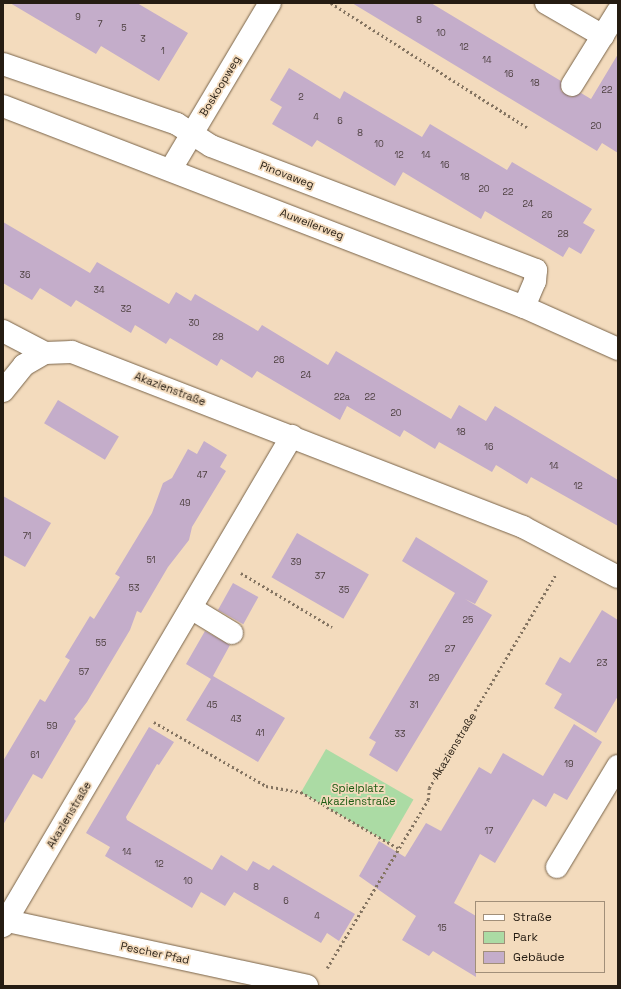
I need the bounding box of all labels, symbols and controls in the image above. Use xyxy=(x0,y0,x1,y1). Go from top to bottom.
house number: 9 xyxy=(75,12,81,22)
house number: 8 xyxy=(416,15,422,25)
house number: 7 xyxy=(97,19,103,29)
house number: 5 xyxy=(121,23,127,33)
house number: 10 xyxy=(436,28,446,38)
house number: 3 xyxy=(140,34,146,44)
house number: 12 xyxy=(459,42,469,52)
house number: 1 xyxy=(161,46,165,56)
street label: Boskoopweg xyxy=(197,53,243,119)
house number: 14 xyxy=(482,55,492,65)
house number: 16 xyxy=(504,69,514,79)
house number: 18 xyxy=(530,78,540,88)
house number: 22 xyxy=(602,85,612,95)
house number: 2 xyxy=(298,92,304,102)
house number: 4 xyxy=(313,112,319,122)
house number: 6 xyxy=(337,116,343,126)
house number: 20 xyxy=(590,121,602,131)
house number: 8 xyxy=(357,128,363,138)
house number: 10 xyxy=(374,139,384,149)
house number: 12 xyxy=(394,150,404,160)
house number: 14 xyxy=(421,150,431,160)
street label: Pinovaweg xyxy=(258,159,316,191)
house number: 16 xyxy=(440,160,450,170)
house number: 18 xyxy=(460,172,470,182)
house number: 20 xyxy=(478,184,490,194)
house number: 22 xyxy=(503,187,513,197)
house number: 24 xyxy=(523,199,533,209)
street label: Auweilerweg xyxy=(278,206,346,242)
house number: 26 xyxy=(542,210,552,220)
house number: 28 xyxy=(557,229,569,239)
house number: 36 xyxy=(20,270,30,280)
house number: 34 xyxy=(93,285,105,295)
house number: 32 xyxy=(121,304,131,314)
house number: 30 xyxy=(188,318,200,328)
house number: 28 xyxy=(212,332,224,342)
house number: 26 xyxy=(274,355,284,365)
street label: Akazienstraße xyxy=(133,369,207,409)
house number: 24 xyxy=(301,370,311,380)
house number: 22a xyxy=(334,392,350,402)
house number: 22 xyxy=(365,392,375,402)
house number: 20 xyxy=(390,408,402,418)
house number: 18 xyxy=(456,427,466,437)
house number: 16 xyxy=(484,442,494,452)
house number: 14 xyxy=(549,461,559,471)
house number: 47 xyxy=(197,470,207,480)
house number: 12 xyxy=(573,481,583,491)
house number: 49 xyxy=(179,498,191,508)
house number: 71 xyxy=(23,531,31,541)
house number: 51 xyxy=(146,555,156,565)
house number: 39 xyxy=(291,557,301,567)
house number: 37 xyxy=(315,571,325,581)
house number: 53 xyxy=(129,583,139,593)
house number: 35 xyxy=(339,585,349,595)
house number: 25 xyxy=(463,615,473,625)
house number: 55 xyxy=(96,638,106,648)
house number: 27 xyxy=(445,644,455,654)
house number: 23 xyxy=(597,658,607,668)
house number: 57 xyxy=(79,667,89,677)
house number: 29 xyxy=(429,673,439,683)
house number: 45 xyxy=(206,700,218,710)
house number: 31 xyxy=(409,700,419,710)
street label: Akazienstraße xyxy=(429,710,479,782)
house number: 43 xyxy=(230,714,242,724)
house number: 59 xyxy=(47,721,57,731)
house number: 41 xyxy=(255,728,265,738)
house number: 33 xyxy=(395,729,405,739)
house number: 61 xyxy=(30,750,40,760)
house number: 19 xyxy=(564,759,574,769)
street label: Akazienstraße xyxy=(44,779,94,851)
park label: Spielplatz Akazienstraße xyxy=(320,782,396,808)
house number: 17 xyxy=(485,826,493,836)
house number: 14 xyxy=(122,847,132,857)
house number: 12 xyxy=(154,859,164,869)
house number: 10 xyxy=(183,876,193,886)
house number: 8 xyxy=(253,882,259,892)
house number: 6 xyxy=(283,896,289,906)
legend xyxy=(475,901,605,973)
text: Straße xyxy=(513,909,552,925)
house number: 4 xyxy=(314,911,320,921)
house number: 15 xyxy=(437,923,447,933)
text: Park xyxy=(513,929,538,945)
street label: Pescher Pfad xyxy=(119,939,191,967)
text: Gebäude xyxy=(513,949,565,965)

